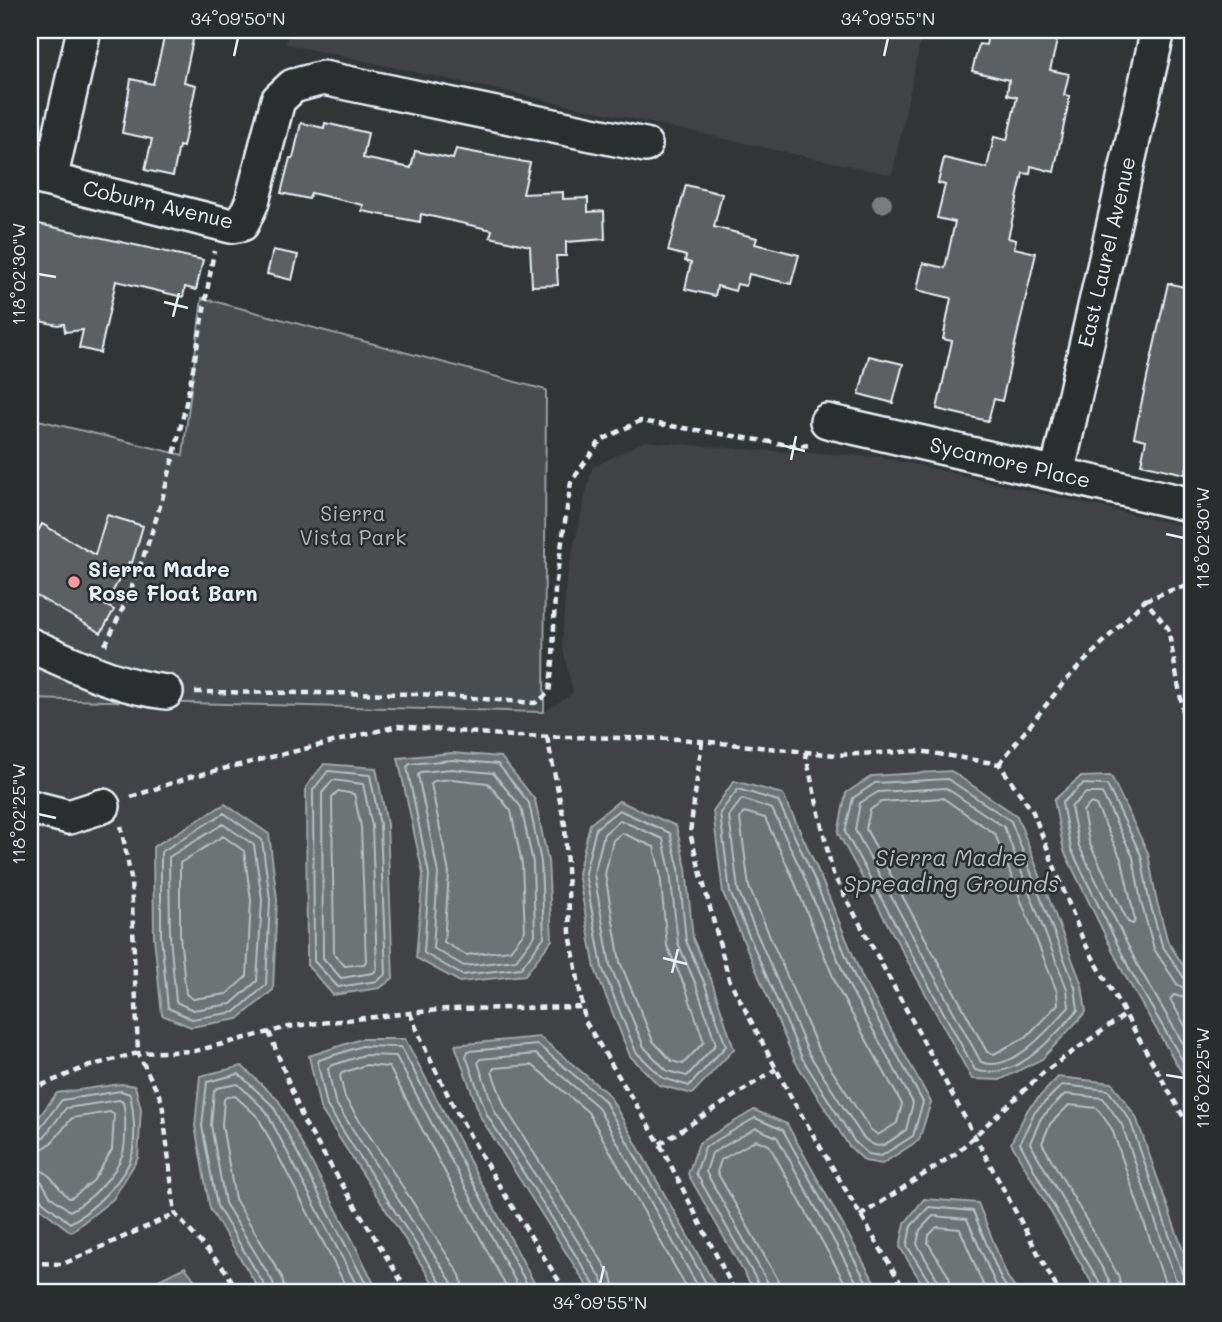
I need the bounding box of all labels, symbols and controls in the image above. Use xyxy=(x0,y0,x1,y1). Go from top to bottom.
text: 34°09'50"N xyxy=(190,6,286,30)
text: 34°09'55"N xyxy=(841,6,935,30)
street label: East Laurel Avenue xyxy=(1070,154,1141,350)
street label: Coburn Avenue xyxy=(80,173,236,234)
text: 118°02'30"W xyxy=(6,223,30,325)
street label: Sycamore Place xyxy=(927,430,1093,493)
text: 118°02'30"W xyxy=(1190,487,1214,589)
park label: Sierra Vista Park xyxy=(300,499,406,550)
place label: Sierra Madre Rose Float Barn xyxy=(88,555,258,606)
marker: Sierra Madre Rose Float Barn xyxy=(66,574,82,590)
text: 118°02'25"W xyxy=(6,763,30,865)
water label: Sierra Madre Spreading Grounds xyxy=(843,842,1059,898)
text: 118°02'25"W xyxy=(1190,1027,1214,1129)
text: 34°09'55"N xyxy=(553,1290,647,1314)

